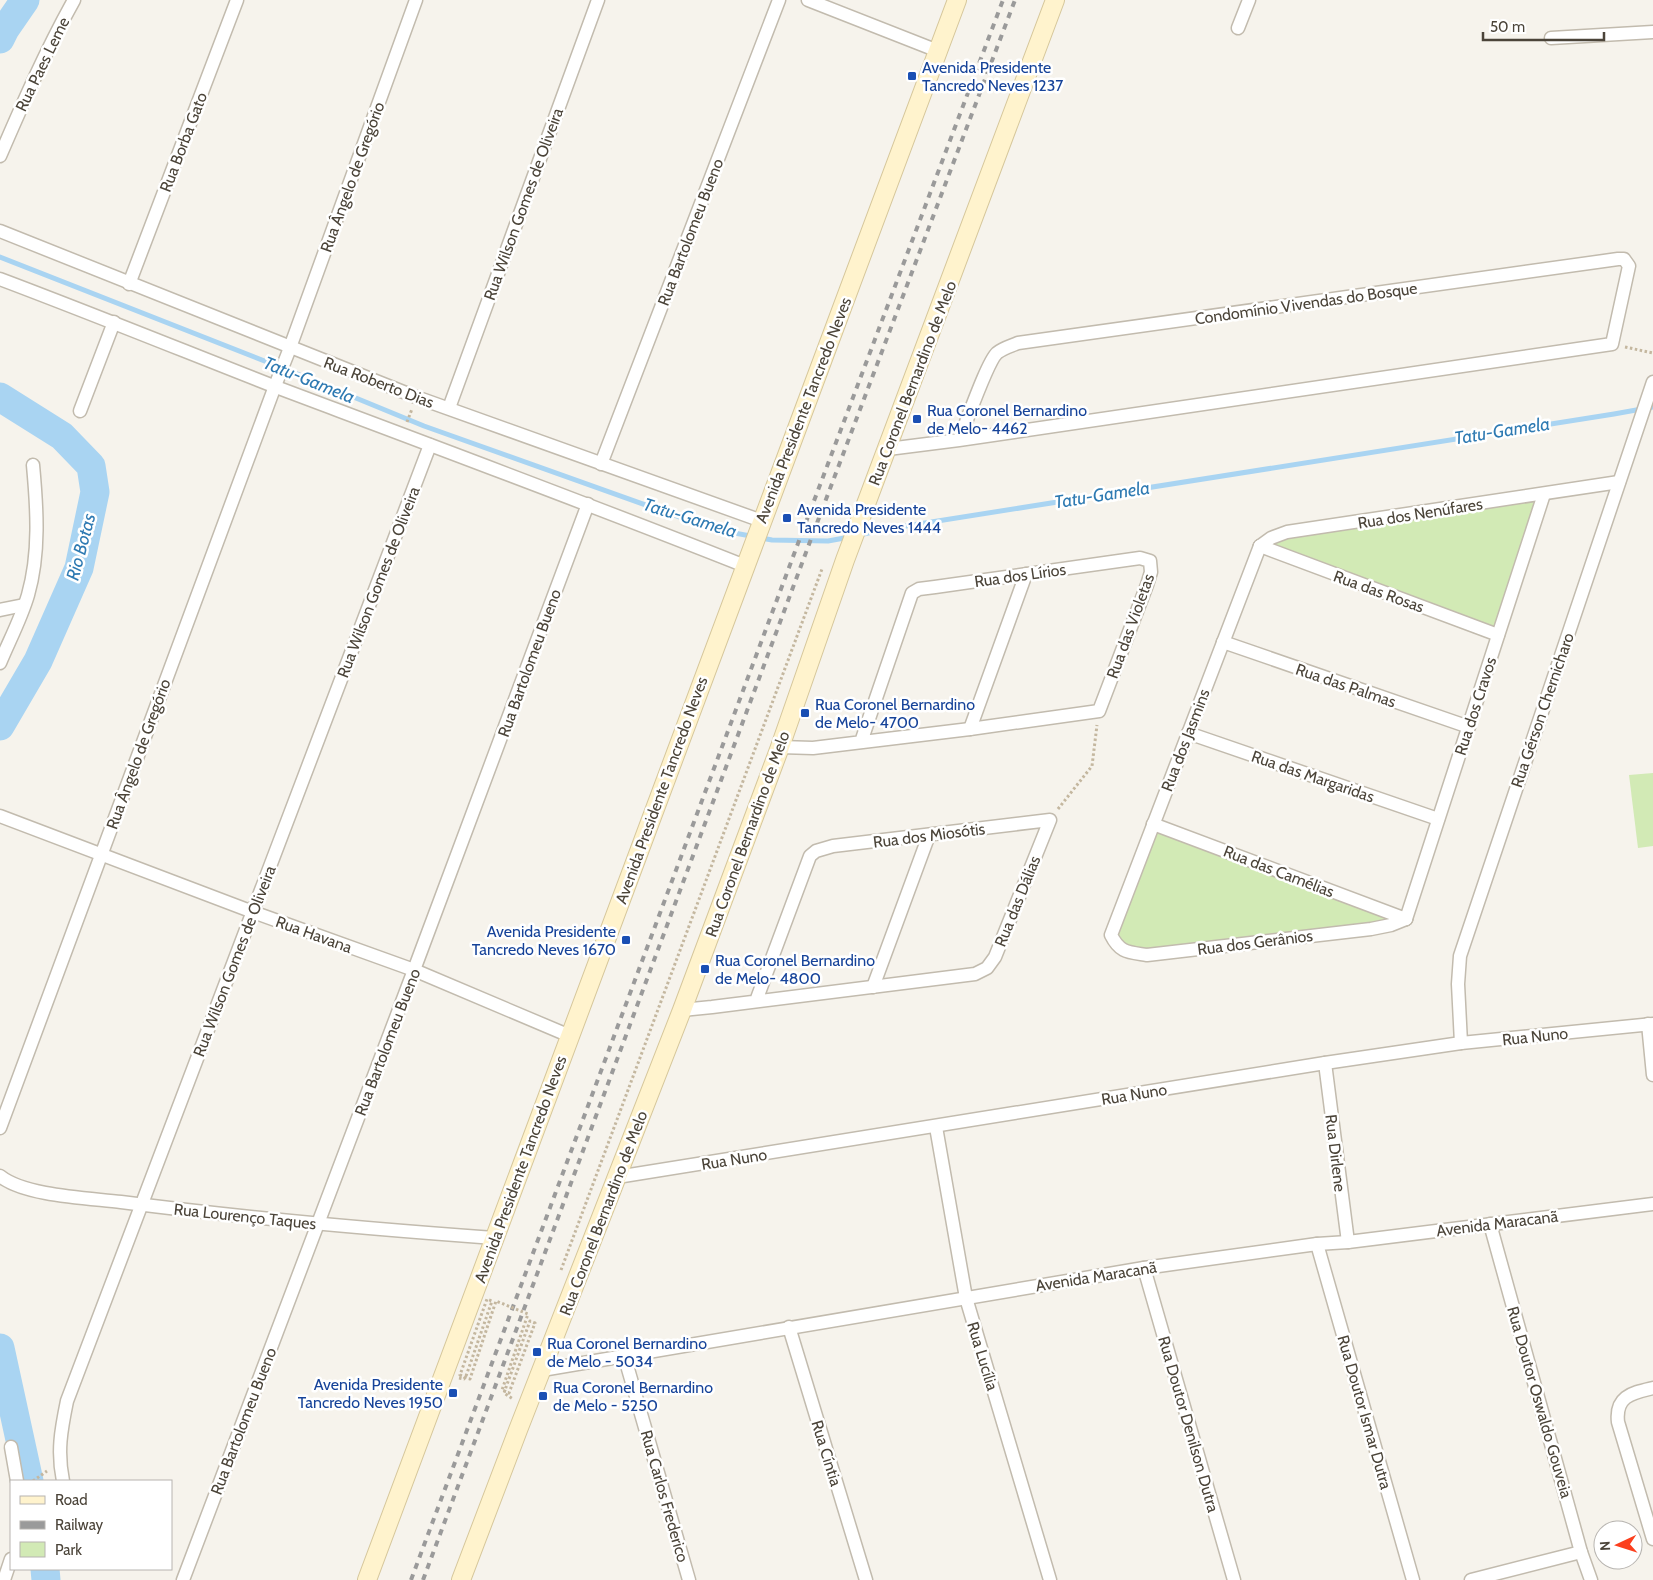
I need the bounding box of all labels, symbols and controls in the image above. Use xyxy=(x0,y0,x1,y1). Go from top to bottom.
scale bar xyxy=(1483,10,1604,42)
street label: Rua Paes Leme xyxy=(11,14,73,114)
text: 50 m xyxy=(1490,18,1525,36)
place label: Avenida Presidente Tancredo Neves 1237 xyxy=(922,58,1063,95)
marker: Avenida Presidente Tancredo Neves 1237 xyxy=(906,70,918,82)
street label: Rua Borba Gato xyxy=(156,90,211,195)
street label: Rua Ângelo de Gregório xyxy=(316,99,389,255)
street label: Rua Wilson Gomes de Oliveira xyxy=(480,105,567,303)
street label: Rua Bartolomeu Bueno xyxy=(654,156,727,308)
street label: Rua Coronel Bernardino de Melo xyxy=(865,278,960,488)
street label: Condomínio Vivendas do Bosque xyxy=(1194,278,1419,329)
street label: Avenida Presidente Tancredo Neves xyxy=(752,294,856,526)
water label: Tatu-Gamela xyxy=(260,352,358,408)
street label: Rua Roberto Dias xyxy=(321,353,437,412)
place label: Rua Coronel Bernardino de Melo- 4462 xyxy=(927,401,1087,438)
marker: Rua Coronel Bernardino de Melo- 4462 xyxy=(911,413,923,425)
water label: Tatu-Gamela xyxy=(1453,413,1551,449)
water label: Tatu-Gamela xyxy=(1053,477,1151,513)
street label: Rua Wilson Gomes de Oliveira xyxy=(333,484,424,680)
water label: Tatu-Gamela xyxy=(641,493,739,543)
street label: Rua dos Nenúfares xyxy=(1356,494,1484,533)
place label: Avenida Presidente Tancredo Neves 1444 xyxy=(797,500,941,537)
water label: Rio Botas xyxy=(62,511,100,583)
marker: Avenida Presidente Tancredo Neves 1444 xyxy=(781,512,793,524)
street label: Rua dos Lírios xyxy=(973,560,1067,591)
street label: Rua das Rosas xyxy=(1331,566,1427,617)
street label: Rua das Violetas xyxy=(1103,571,1158,681)
street label: Rua Bartolomeu Bueno xyxy=(494,586,565,740)
street label: Rua Gérson Chernicharo xyxy=(1507,630,1578,790)
street label: Rua dos Cravos xyxy=(1451,654,1500,758)
street label: Rua das Palmas xyxy=(1293,659,1399,712)
street label: Avenida Presidente Tancredo Neves xyxy=(611,674,712,906)
street label: Rua Ângelo de Gregório xyxy=(102,676,175,832)
street label: Rua dos Jasmins xyxy=(1157,686,1214,794)
place label: Rua Coronel Bernardino de Melo- 4700 xyxy=(815,695,975,732)
marker: Rua Coronel Bernardino de Melo- 4700 xyxy=(799,707,811,719)
street label: Rua Coronel Bernardino de Melo xyxy=(701,728,794,940)
street label: Rua das Margaridas xyxy=(1249,747,1377,807)
street label: Rua dos Miosótis xyxy=(872,819,987,852)
street label: Rua das Camélias xyxy=(1221,842,1337,901)
street label: Rua das Dálias xyxy=(991,853,1044,950)
street label: Rua Wilson Gomes de Oliveira xyxy=(189,863,280,1059)
street label: Rua Havana xyxy=(273,912,355,957)
place label: Avenida Presidente Tancredo Neves 1670 xyxy=(472,922,616,959)
street label: Rua dos Gerânios xyxy=(1196,926,1314,959)
marker: Avenida Presidente Tancredo Neves 1670 xyxy=(620,934,632,946)
place label: Rua Coronel Bernardino de Melo- 4800 xyxy=(715,951,875,988)
marker: Rua Coronel Bernardino de Melo- 4800 xyxy=(699,963,711,975)
street label: Rua Bartolomeu Bueno xyxy=(351,966,424,1118)
street label: Rua Nuno xyxy=(1501,1024,1569,1049)
street label: Avenida Presidente Tancredo Neves xyxy=(470,1053,571,1285)
street label: Rua Nuno xyxy=(1100,1080,1169,1109)
street label: Rua Coronel Bernardino de Melo xyxy=(556,1108,651,1318)
street label: Rua Dirlene xyxy=(1321,1113,1350,1193)
street label: Rua Nuno xyxy=(700,1145,769,1174)
street label: Rua Lourenço Taques xyxy=(173,1200,317,1233)
street label: Avenida Maracanã xyxy=(1435,1207,1559,1240)
street label: Avenida Maracanã xyxy=(1034,1257,1158,1295)
street label: Rua Doutor Oswaldo Gouveia xyxy=(1503,1304,1576,1500)
street label: Rua Lucília xyxy=(963,1319,1002,1393)
street label: Rua Doutor Ismar Dutra xyxy=(1333,1333,1396,1492)
place label: Rua Coronel Bernardino de Melo - 5034 xyxy=(547,1334,707,1371)
street label: Rua Doutor Denilson Dutra xyxy=(1154,1334,1223,1515)
street label: Rua Bartolomeu Bueno xyxy=(207,1345,280,1497)
marker: Rua Coronel Bernardino de Melo - 5034 xyxy=(531,1346,543,1358)
place label: Avenida Presidente Tancredo Neves 1950 xyxy=(298,1375,443,1412)
place label: Rua Coronel Bernardino de Melo - 5250 xyxy=(553,1378,713,1415)
marker: Avenida Presidente Tancredo Neves 1950 xyxy=(447,1387,459,1399)
marker: Rua Coronel Bernardino de Melo - 5250 xyxy=(537,1390,549,1402)
street label: Rua Cíntia xyxy=(807,1418,846,1489)
street label: Rua Carlos Frederico xyxy=(637,1428,693,1565)
legend xyxy=(10,1480,172,1570)
text: Road xyxy=(55,1491,88,1509)
text: Railway xyxy=(55,1516,104,1534)
north arrow xyxy=(1593,1520,1643,1570)
text: N xyxy=(1596,1540,1614,1551)
text: Park xyxy=(55,1541,82,1559)

